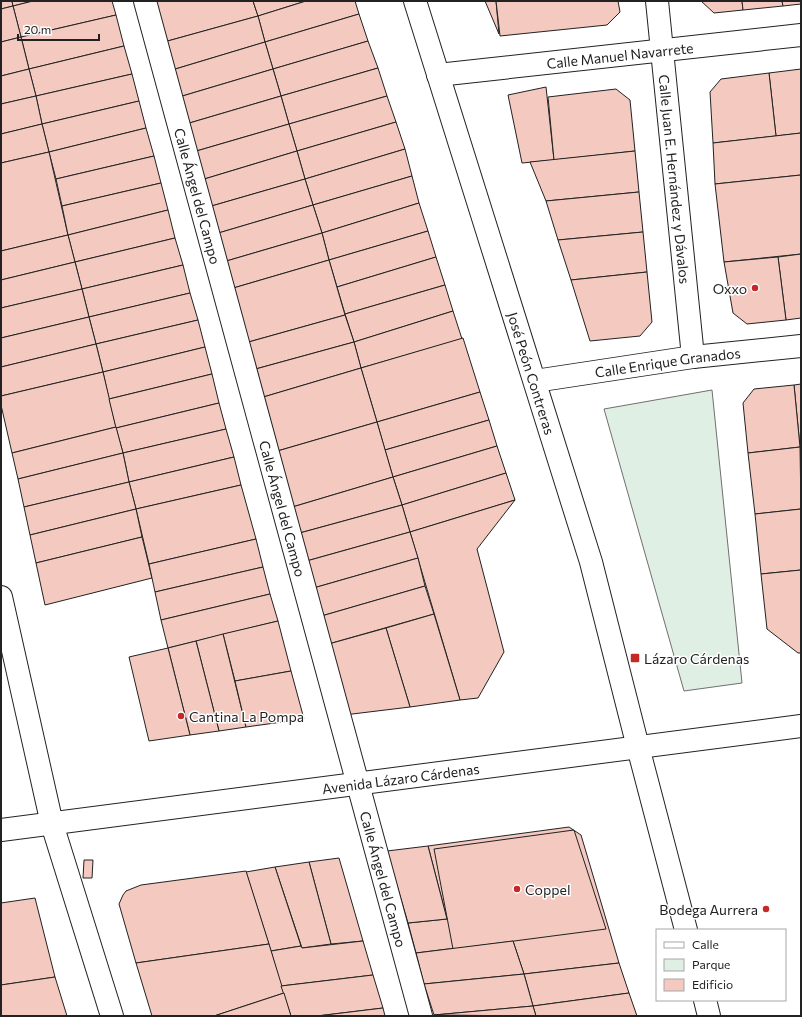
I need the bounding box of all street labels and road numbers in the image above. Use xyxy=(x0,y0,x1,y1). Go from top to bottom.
street label: Calle Manuel Navarrete xyxy=(546,38,694,71)
street label: Calle Juan E. Hernández y Dávalos xyxy=(656,74,694,285)
street label: Calle Ángel del Campo xyxy=(171,126,225,266)
street label: José Peón Contreras xyxy=(505,310,559,436)
street label: Calle Enrique Granados xyxy=(594,344,741,380)
street label: Calle Ángel del Campo xyxy=(256,439,310,579)
street label: Avenida Lázaro Cárdenas xyxy=(321,759,480,797)
street label: Calle Ángel del Campo xyxy=(357,809,410,949)

